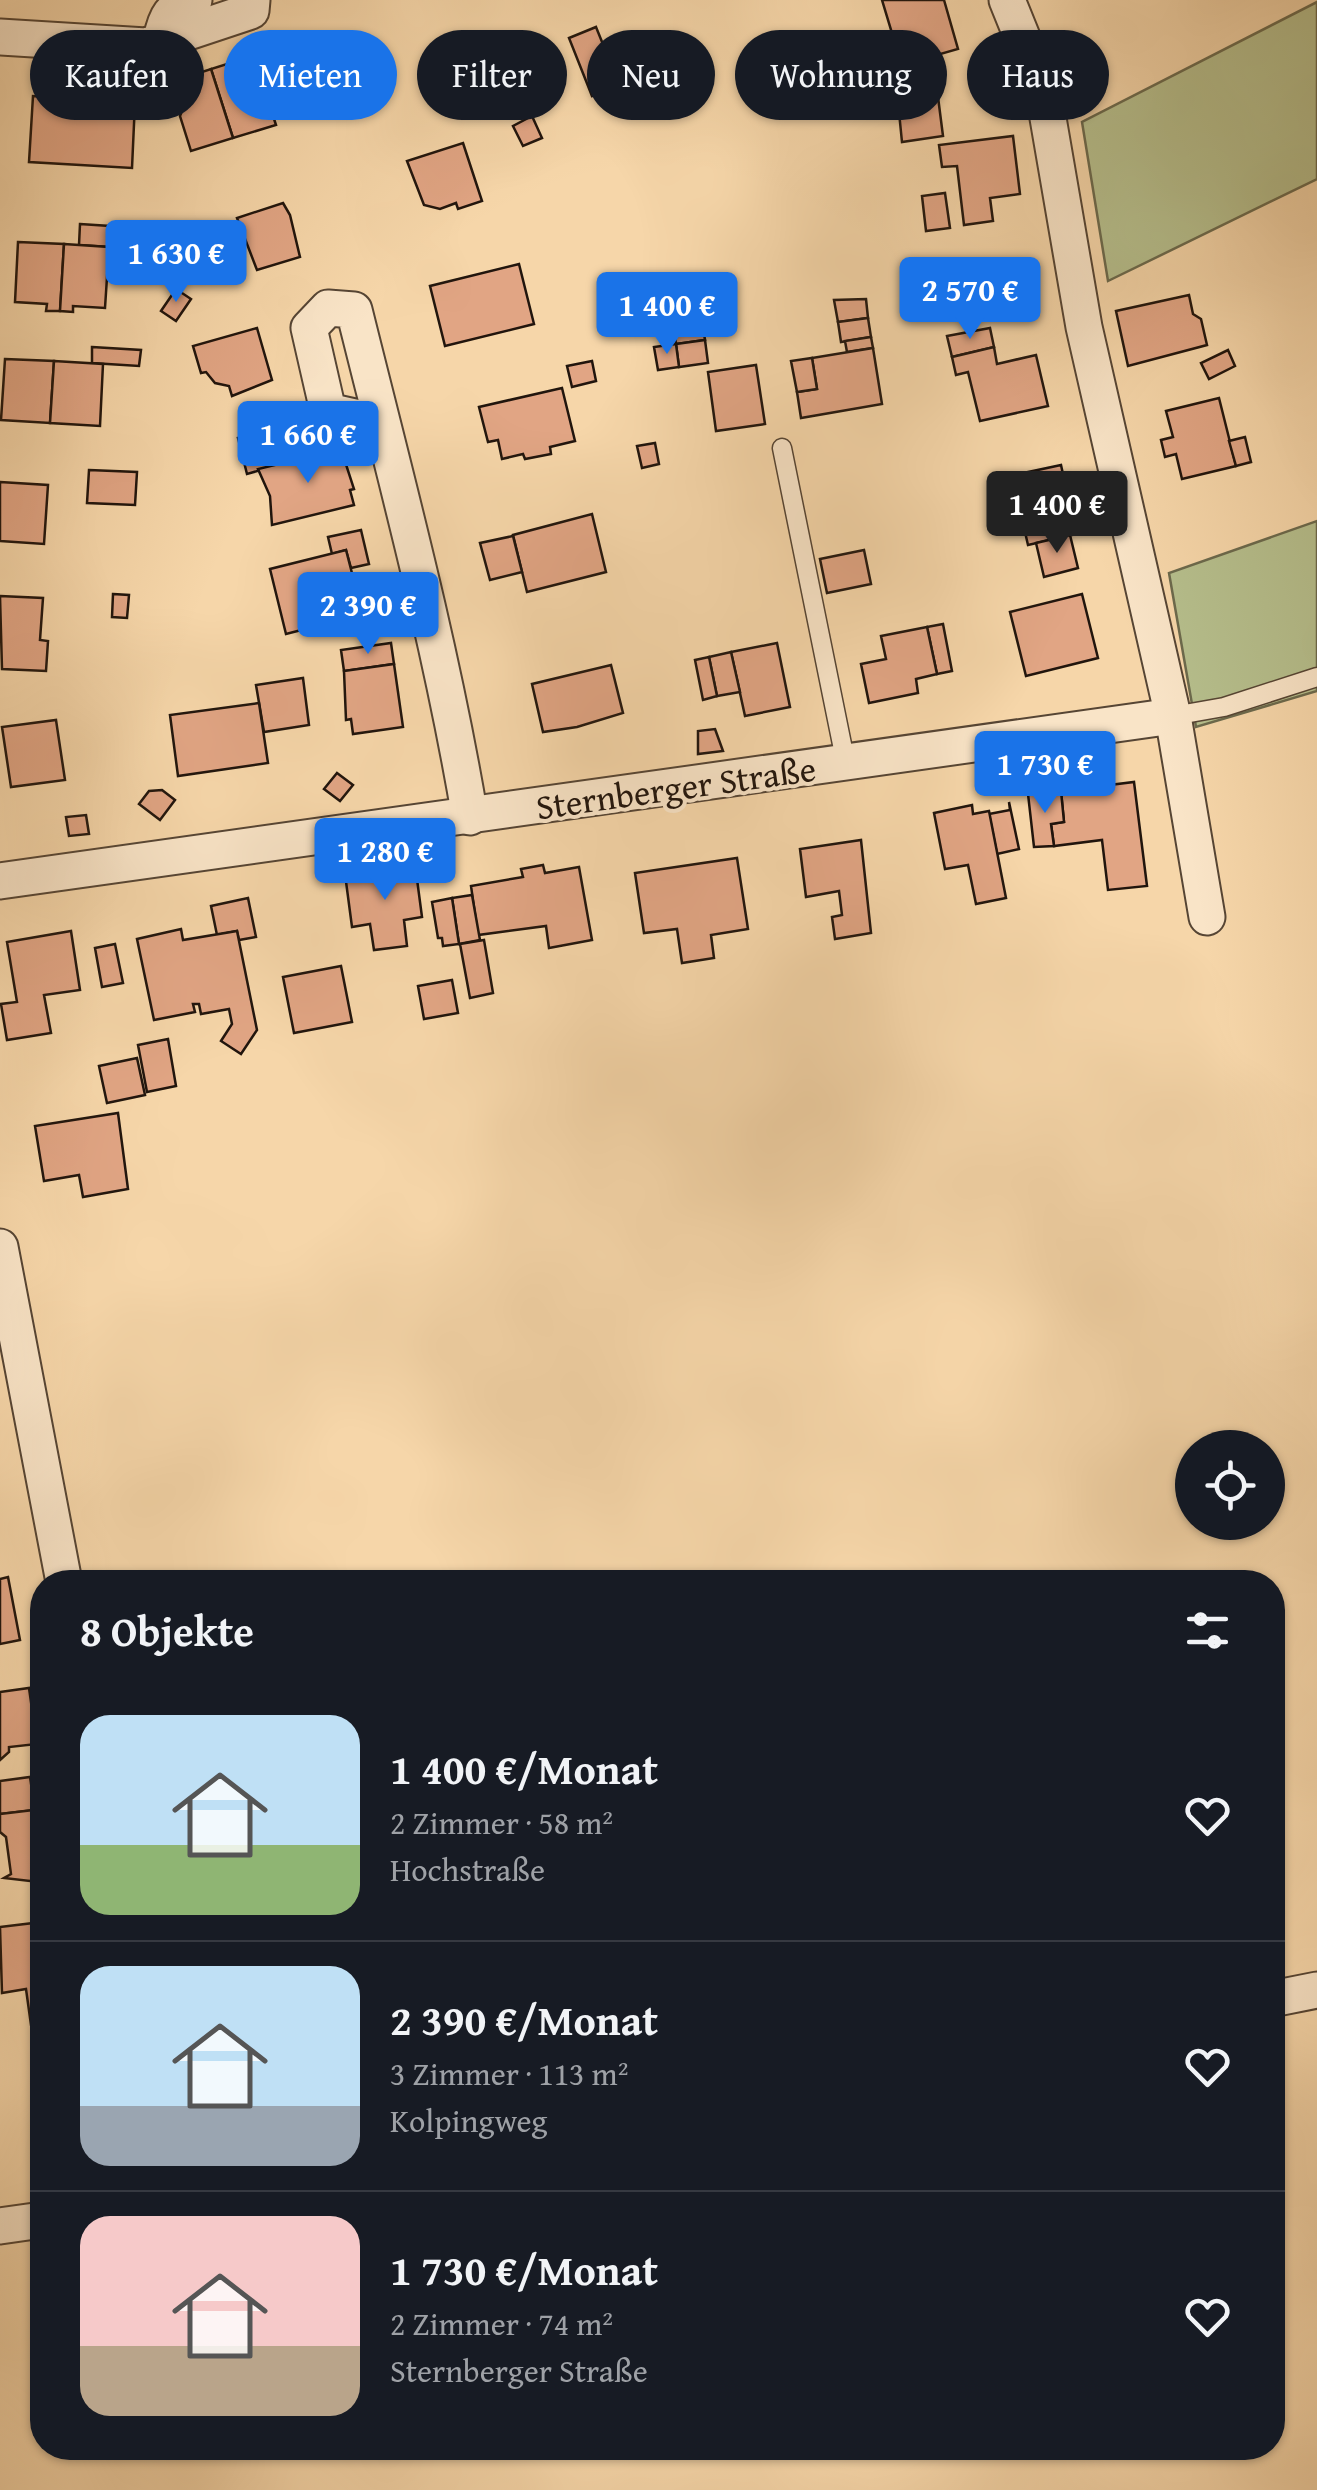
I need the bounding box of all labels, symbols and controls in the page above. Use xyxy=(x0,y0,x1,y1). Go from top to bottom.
chip: Kaufen xyxy=(30,30,204,120)
chip: Mieten xyxy=(224,30,397,120)
chip: Filter xyxy=(417,30,567,120)
chip: Neu xyxy=(587,30,715,120)
chip: Wohnung xyxy=(735,30,947,120)
chip: Haus xyxy=(967,30,1109,120)
pin: 1 630 € xyxy=(84,220,268,305)
text: 1 630 € xyxy=(128,229,224,276)
pin: 2 570 € xyxy=(878,257,1062,342)
text: 2 570 € xyxy=(922,266,1018,313)
pin: 1 400 € xyxy=(575,272,759,357)
text: 1 400 € xyxy=(619,281,715,328)
pin: 1 660 € xyxy=(216,401,400,486)
text: 1 660 € xyxy=(260,410,356,457)
pin: 1 400 € xyxy=(965,471,1149,556)
text: 1 400 € xyxy=(1009,480,1105,527)
pin: 2 390 € xyxy=(276,572,460,657)
text: 2 390 € xyxy=(320,581,416,628)
pin: 1 730 € xyxy=(953,731,1137,816)
text: 1 730 € xyxy=(997,740,1093,787)
street label: Sternberger Straße xyxy=(533,743,819,832)
pin: 1 280 € xyxy=(293,818,477,903)
text: 1 280 € xyxy=(337,827,433,874)
map controls xyxy=(1175,1430,1285,1540)
button: locate xyxy=(1175,1430,1285,1540)
text: 8 Objekte xyxy=(80,1600,254,1661)
icon: filters xyxy=(1180,1603,1235,1658)
text: 1 400 €/Monat xyxy=(390,1738,658,1799)
icon: home xyxy=(160,1755,280,1875)
icon: heart xyxy=(1180,1788,1235,1843)
text: 2 Zimmer · 58 m² xyxy=(390,1799,613,1846)
text: Hochstraße xyxy=(390,1846,545,1893)
text: 2 390 €/Monat xyxy=(390,1989,658,2050)
icon: home xyxy=(160,2006,280,2126)
icon: heart xyxy=(1180,2039,1235,2094)
text: 3 Zimmer · 113 m² xyxy=(390,2050,628,2097)
text: Kolpingweg xyxy=(390,2097,547,2144)
text: 1 730 €/Monat xyxy=(390,2239,658,2300)
icon: home xyxy=(160,2256,280,2376)
icon: heart xyxy=(1180,2289,1235,2344)
text: 2 Zimmer · 74 m² xyxy=(390,2300,613,2347)
text: Sternberger Straße xyxy=(390,2347,648,2394)

